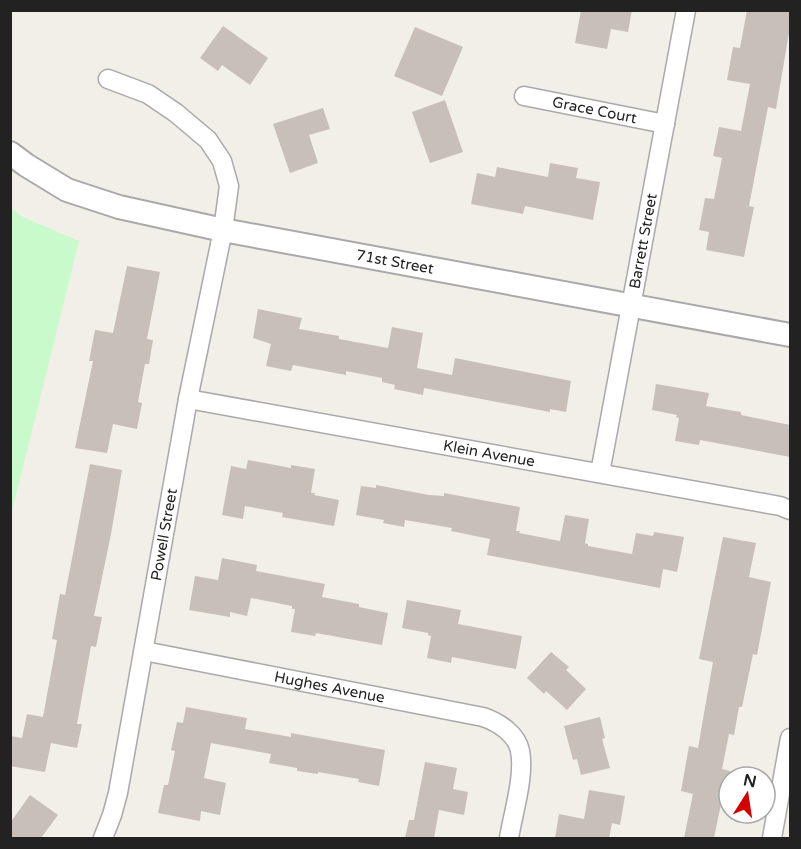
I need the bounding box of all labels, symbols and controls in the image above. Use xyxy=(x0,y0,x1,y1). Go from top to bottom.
street label: Grace Court xyxy=(551,93,639,127)
street label: Barrett Street xyxy=(625,191,661,290)
street label: 71st Street xyxy=(355,246,435,278)
street label: Klein Avenue xyxy=(442,436,536,471)
street label: Powell Street xyxy=(147,487,181,582)
street label: Hughes Avenue xyxy=(273,668,386,707)
north arrow xyxy=(717,765,777,825)
text: N xyxy=(742,770,758,792)

